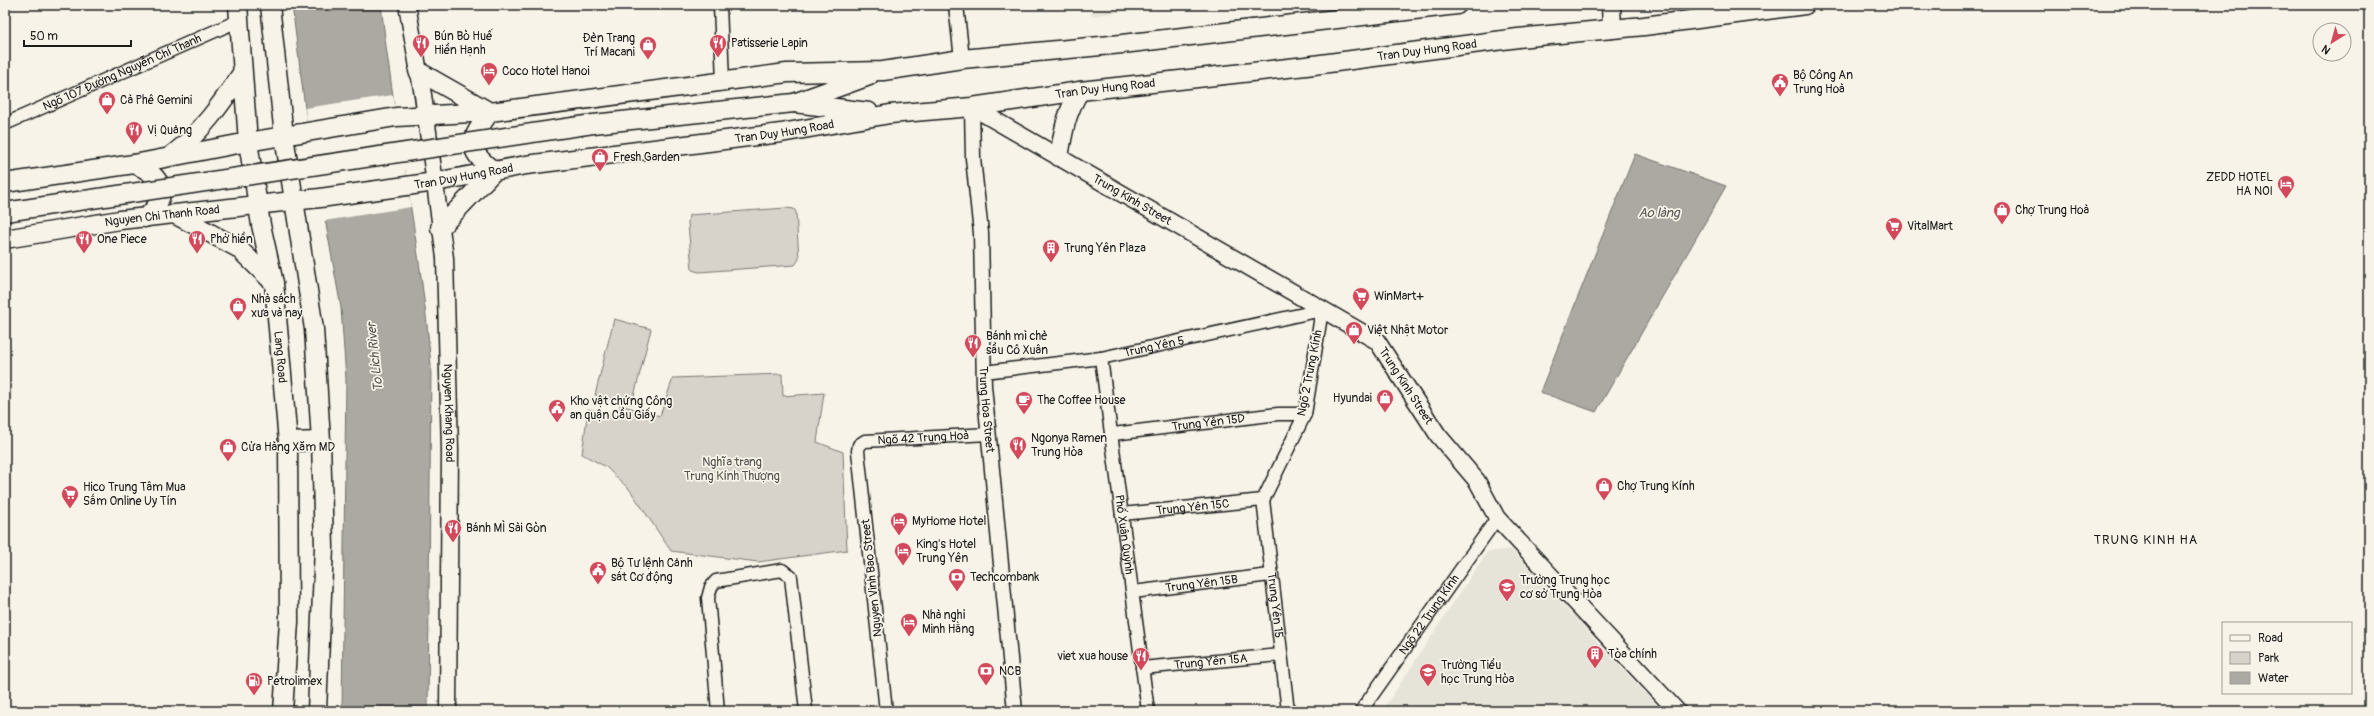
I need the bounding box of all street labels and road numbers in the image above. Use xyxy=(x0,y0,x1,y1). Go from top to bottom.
street label: Ngõ 107 Đường Nguyễn Chí Thanh xyxy=(40,30,204,114)
street label: Tran Duy Hung Road xyxy=(1376,36,1478,64)
street label: Tran Duy Hung Road xyxy=(1054,75,1156,102)
street label: Tran Duy Hung Road xyxy=(734,116,835,146)
street label: Tran Duy Hung Road xyxy=(413,160,514,192)
street label: Trung Kinh Street xyxy=(1090,171,1175,228)
street label: Nguyen Chi Thanh Road xyxy=(104,202,221,230)
street label: Ngõ 2 Trung Kính xyxy=(1294,328,1326,417)
street label: Lang Road xyxy=(271,330,290,384)
street label: Trung Yên 5 xyxy=(1122,333,1186,360)
street label: Trung Kinh Street xyxy=(1375,344,1437,427)
street label: Nguyen Khang Road xyxy=(440,363,458,463)
street label: Trung Hoa Street xyxy=(976,366,998,454)
street label: Trung Yên 15D xyxy=(1171,411,1246,434)
street label: Ngõ 42 Trung Hoà xyxy=(877,428,970,448)
street label: Phố Xuân Quỳnh xyxy=(1112,494,1137,576)
street label: Trung Yên 15C xyxy=(1155,496,1230,518)
street label: Nguyen Vinh Bao Street xyxy=(858,518,886,638)
street label: Ngõ 22 Trung Kính xyxy=(1396,571,1463,658)
street label: Trung Yên 15B xyxy=(1164,572,1239,595)
street label: Trung Yên 15 xyxy=(1264,572,1287,639)
street label: Trung Yên 15A xyxy=(1173,651,1248,672)

